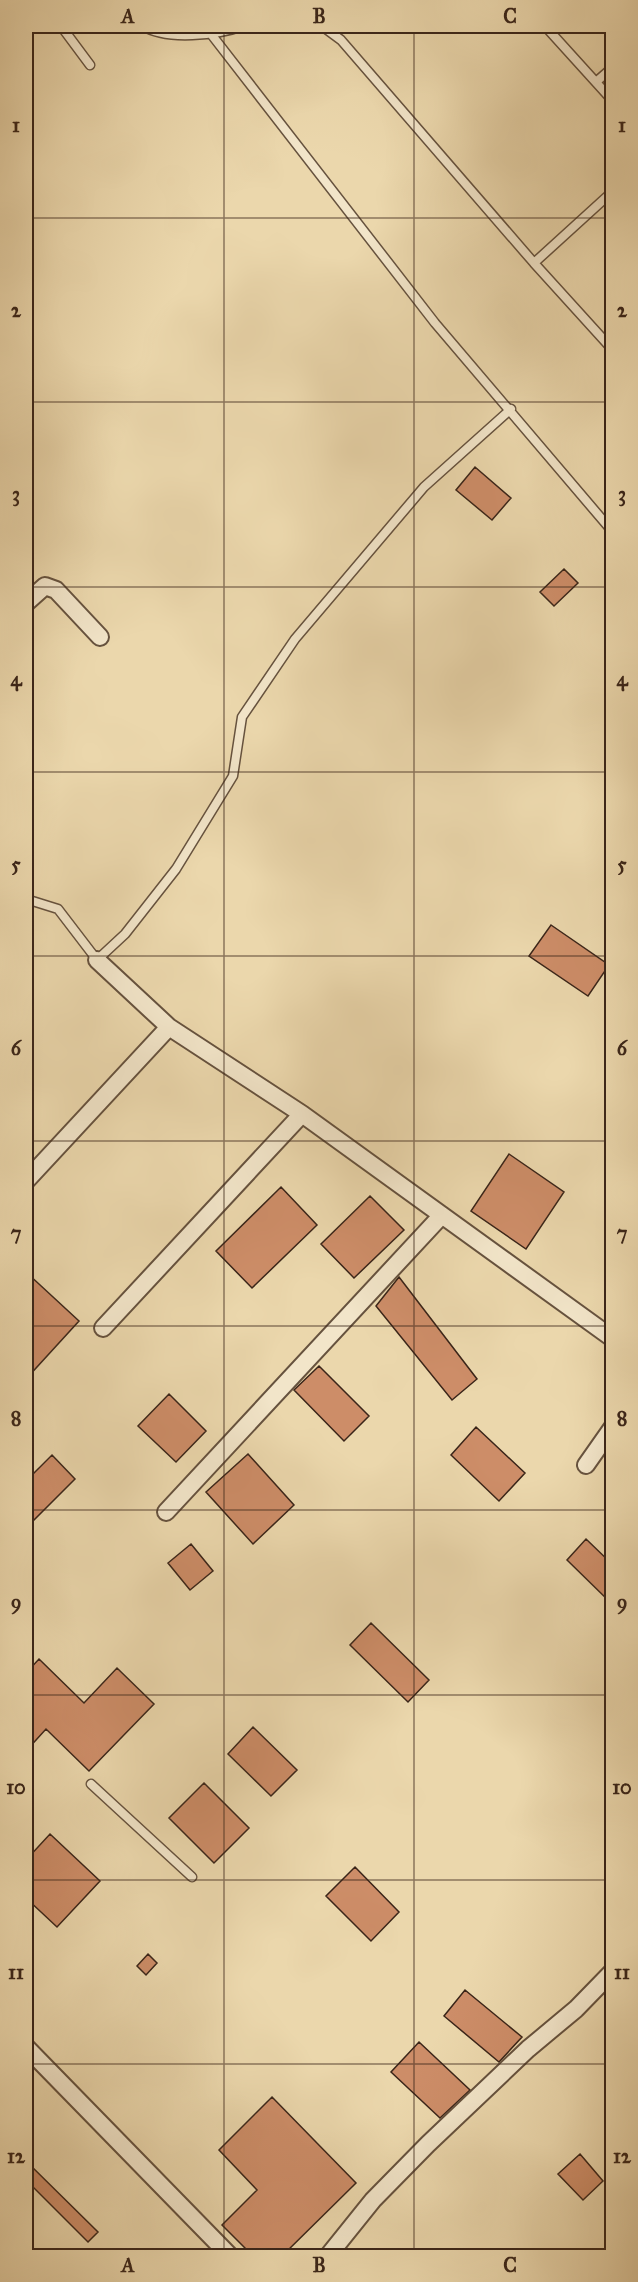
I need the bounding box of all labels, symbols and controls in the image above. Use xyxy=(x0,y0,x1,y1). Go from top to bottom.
text: A xyxy=(119,4,135,28)
text: B xyxy=(312,4,326,28)
text: C xyxy=(503,4,517,28)
text: 1 xyxy=(12,113,20,137)
text: 1 xyxy=(618,113,626,137)
text: 2 xyxy=(11,298,22,322)
text: 2 xyxy=(617,298,628,322)
text: 3 xyxy=(12,482,20,507)
text: 3 xyxy=(618,482,626,507)
text: 4 xyxy=(10,667,22,692)
text: 4 xyxy=(616,667,628,692)
text: 5 xyxy=(11,852,21,876)
text: 5 xyxy=(617,852,627,876)
text: 6 xyxy=(11,1036,23,1060)
text: 6 xyxy=(617,1036,629,1060)
text: 7 xyxy=(11,1221,22,1245)
text: 7 xyxy=(617,1221,628,1245)
text: 8 xyxy=(11,1406,21,1430)
text: 8 xyxy=(617,1406,627,1430)
text: 9 xyxy=(11,1590,21,1615)
text: 9 xyxy=(617,1590,627,1615)
text: 10 xyxy=(6,1775,26,1799)
text: 10 xyxy=(612,1775,632,1799)
text: 11 xyxy=(8,1960,24,1984)
text: 11 xyxy=(614,1960,630,1984)
text: 12 xyxy=(7,2144,26,2168)
text: 12 xyxy=(613,2144,632,2168)
text: A xyxy=(119,2253,135,2277)
text: B xyxy=(312,2253,326,2277)
text: C xyxy=(503,2253,517,2277)

